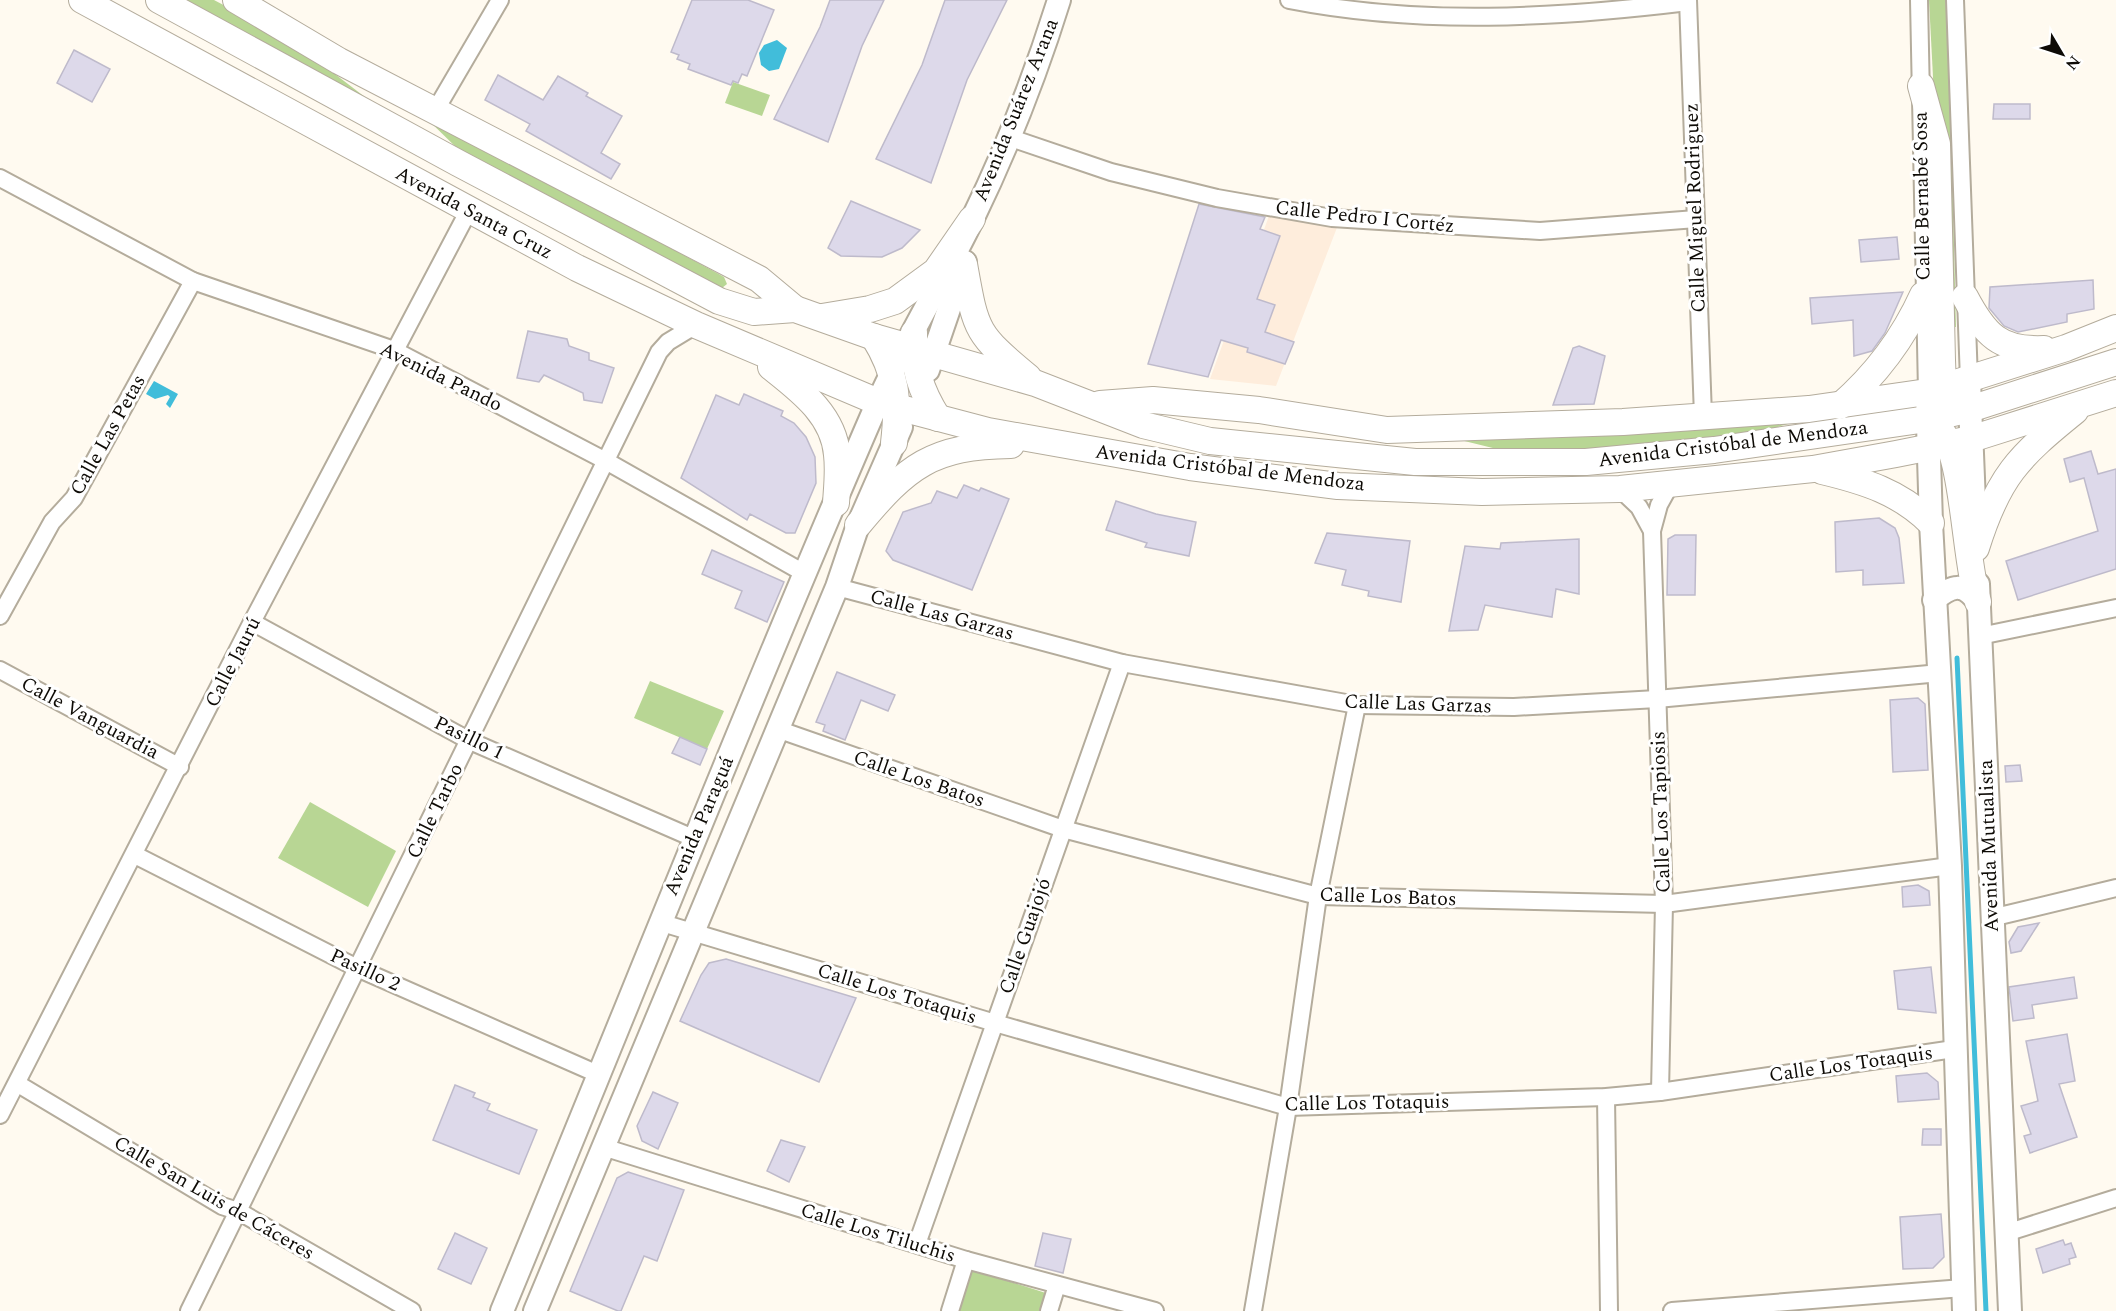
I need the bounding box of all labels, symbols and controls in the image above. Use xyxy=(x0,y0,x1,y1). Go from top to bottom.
street label: Avenida Suárez Arana xyxy=(965,14,1067,206)
north arrow xyxy=(2032,24,2092,84)
text: N xyxy=(2059,50,2086,75)
street label: Calle Miguel Rodriguez xyxy=(1676,103,1714,313)
street label: Calle Bernabé Sosa xyxy=(1906,111,1938,281)
street label: Avenida Santa Cruz xyxy=(390,159,558,267)
street label: Calle Pedro I Cortéz xyxy=(1274,193,1456,241)
street label: Avenida Pando xyxy=(375,334,507,420)
street label: Calle Las Petas xyxy=(62,369,154,501)
street label: Avenida Cristóbal de Mendoza xyxy=(1596,413,1870,475)
street label: Avenida Cristóbal de Mendoza xyxy=(1093,437,1367,499)
street label: Calle Las Garzas xyxy=(867,581,1017,649)
street label: Calle Jaurú xyxy=(197,612,269,712)
street label: Calle Vanguardia xyxy=(15,669,165,767)
street label: Calle Las Garzas xyxy=(1344,686,1492,722)
street label: Pasillo 1 xyxy=(429,708,509,768)
street label: Calle Los Tapiosis xyxy=(1643,730,1679,894)
street label: Calle Los Batos xyxy=(849,742,989,816)
street label: Avenida Paraguá xyxy=(656,751,742,900)
street label: Calle Tarbo xyxy=(399,758,471,864)
street label: Avenida Mutualista xyxy=(1971,759,2007,933)
street label: Calle Guajojó xyxy=(991,874,1059,998)
street label: Calle Los Batos xyxy=(1319,880,1457,914)
street label: Pasillo 2 xyxy=(325,941,405,999)
street label: Calle Los Totaquis xyxy=(814,956,980,1032)
street label: Calle Los Totaquis xyxy=(1767,1038,1935,1090)
street label: Calle Los Totaquis xyxy=(1284,1087,1450,1119)
street label: Calle San Luis de Cáceres xyxy=(108,1128,320,1268)
street label: Calle Los Tiluchis xyxy=(797,1195,959,1271)

